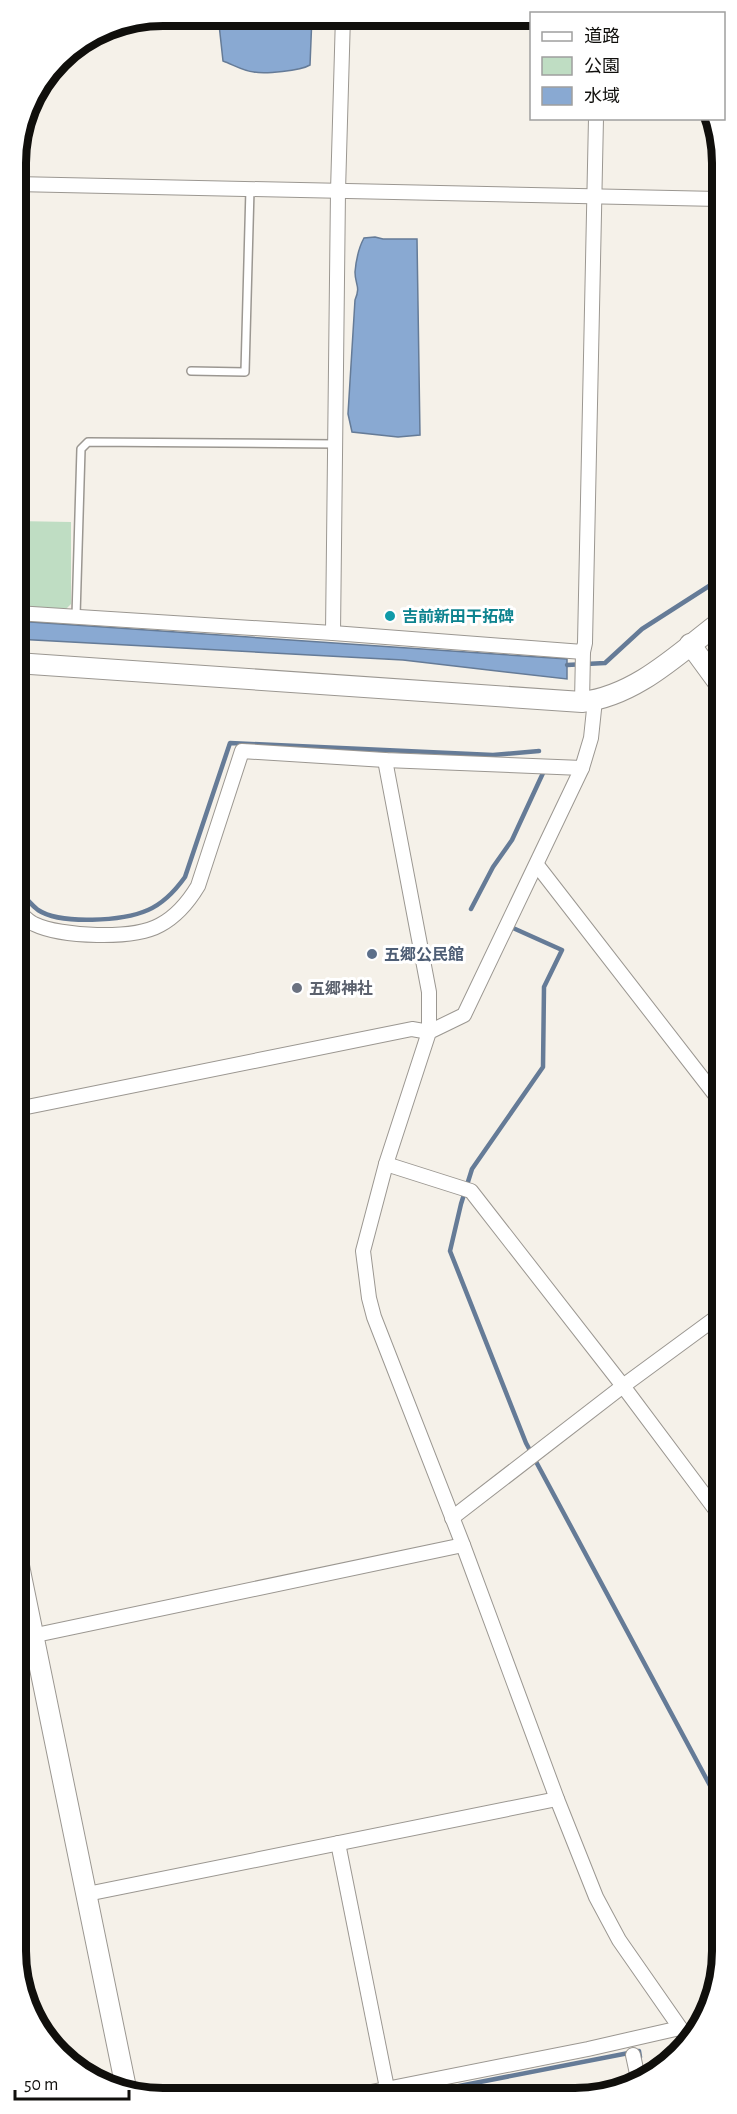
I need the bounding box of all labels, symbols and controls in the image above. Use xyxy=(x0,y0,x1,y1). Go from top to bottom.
legend xyxy=(530,12,725,120)
text: 道路 xyxy=(584,26,620,46)
text: 公園 xyxy=(584,57,620,76)
text: 水域 xyxy=(584,87,620,106)
place label: 吉前新田干拓碑 xyxy=(402,608,514,625)
marker: 吉前新田干拓碑 xyxy=(383,609,397,623)
place label: 五郷公民館 xyxy=(384,946,464,963)
marker: 五郷公民館 xyxy=(365,947,379,961)
place label: 五郷神社 xyxy=(309,979,373,997)
marker: 五郷神社 xyxy=(290,981,304,995)
scale bar xyxy=(15,2063,129,2101)
text: 50 m xyxy=(24,2076,58,2094)

